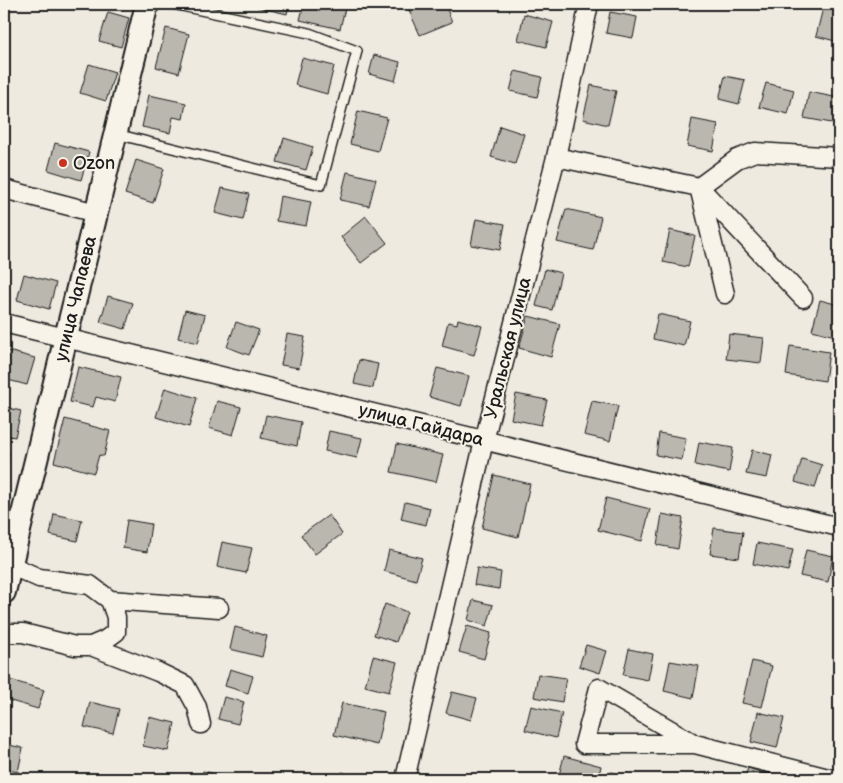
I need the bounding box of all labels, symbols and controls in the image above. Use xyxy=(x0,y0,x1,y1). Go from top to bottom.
place label: Ozon xyxy=(73,153,115,174)
marker: Ozon xyxy=(57,157,69,169)
street label: улица Чапаева xyxy=(50,233,101,363)
street label: Уральская улица xyxy=(480,275,536,421)
street label: улица Гайдара xyxy=(356,399,486,451)

